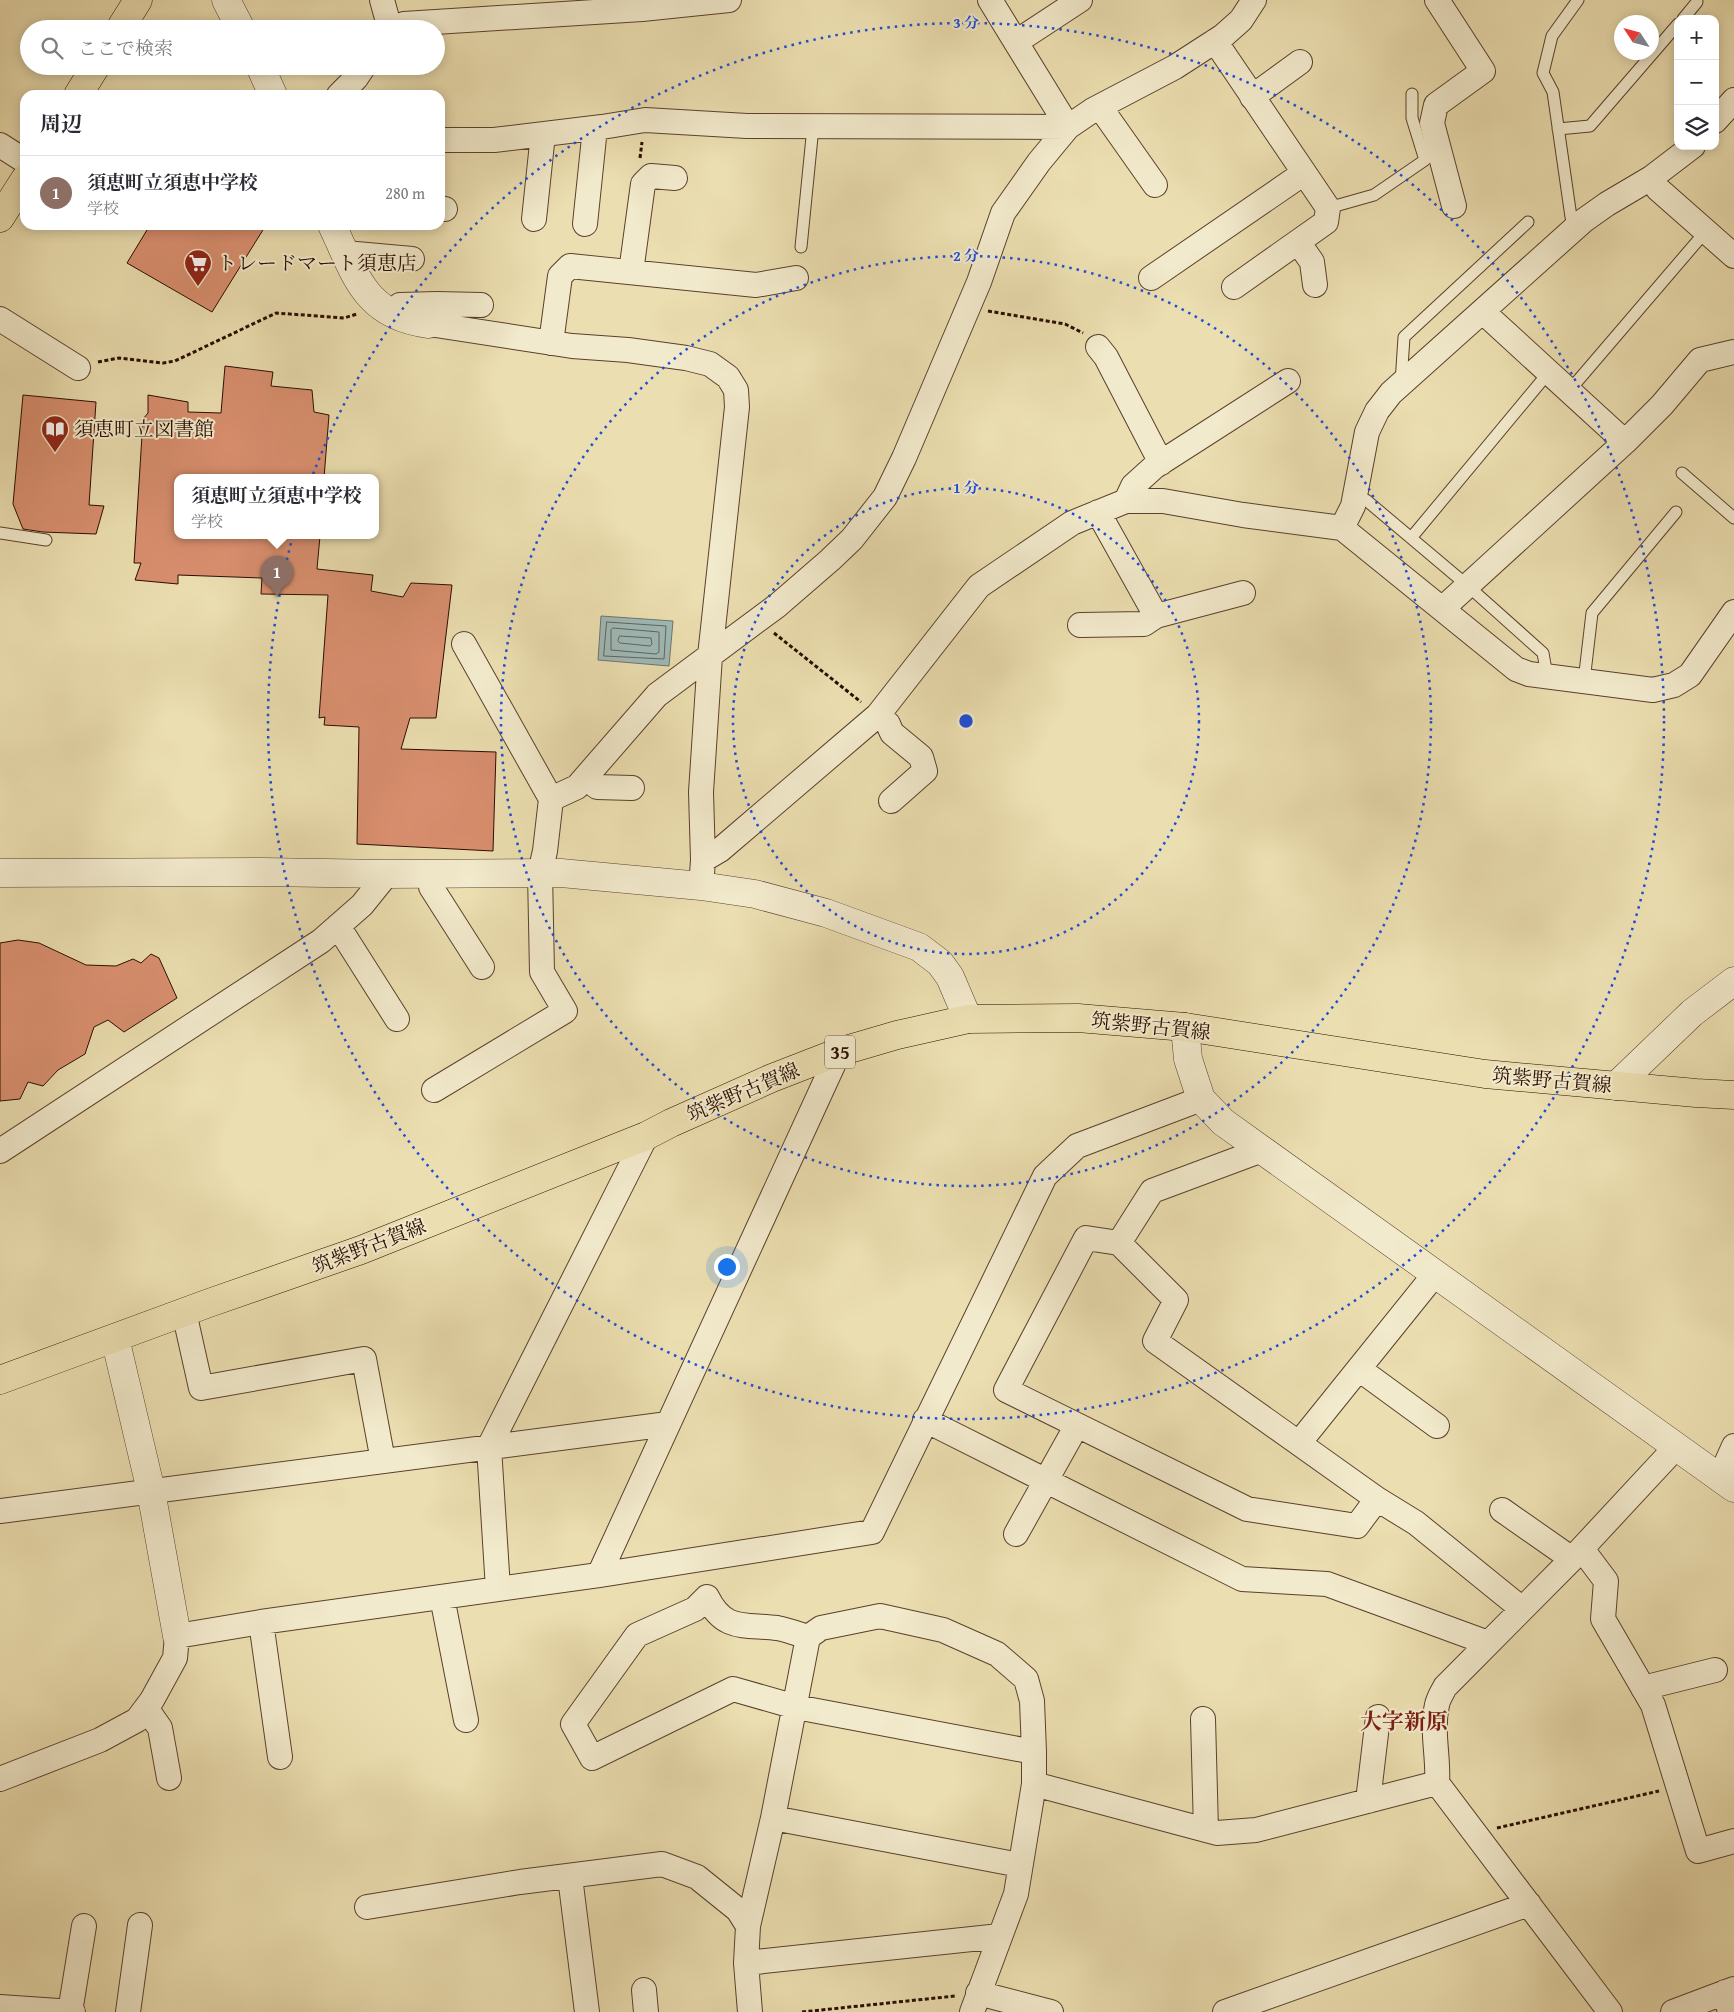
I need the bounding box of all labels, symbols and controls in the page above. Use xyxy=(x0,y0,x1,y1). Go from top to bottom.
text: 3 分 xyxy=(953,12,979,33)
north arrow xyxy=(1614,15,1659,60)
map controls xyxy=(1674,15,1719,150)
button: + xyxy=(1674,15,1719,60)
search box xyxy=(20,20,445,75)
icon: search xyxy=(38,34,66,62)
text: ここで検索 xyxy=(78,34,173,62)
button: − xyxy=(1674,60,1719,105)
button: layers xyxy=(1674,105,1719,150)
text: 周辺 xyxy=(40,108,82,139)
text: 須恵町立須恵中学校 xyxy=(87,168,258,196)
text: 1 xyxy=(52,181,60,205)
text: 280 m xyxy=(385,181,425,205)
text: 学校 xyxy=(87,196,119,220)
text: 2 分 xyxy=(953,245,979,266)
supermarket icon: トレードマート須恵店 xyxy=(183,248,213,287)
place label: トレードマート須恵店 xyxy=(217,248,417,277)
library icon: 須恵町立図書館 xyxy=(40,414,70,453)
place label: 須恵町立図書館 xyxy=(74,414,214,443)
popup xyxy=(174,474,379,539)
text: 1 分 xyxy=(953,477,979,498)
text: 須恵町立須恵中学校 xyxy=(191,481,362,509)
text: 学校 xyxy=(191,509,223,533)
pin: 1 xyxy=(261,556,293,597)
centre of rings xyxy=(957,712,975,730)
street label: 筑紫野古賀線 xyxy=(1090,1005,1212,1046)
road number: 35 xyxy=(825,1036,855,1068)
street label: 筑紫野古賀線 xyxy=(682,1055,804,1128)
street label: 筑紫野古賀線 xyxy=(1491,1060,1613,1099)
street label: 筑紫野古賀線 xyxy=(308,1210,430,1281)
your location xyxy=(714,1254,740,1280)
district label: 大字新原 xyxy=(1360,1705,1448,1737)

